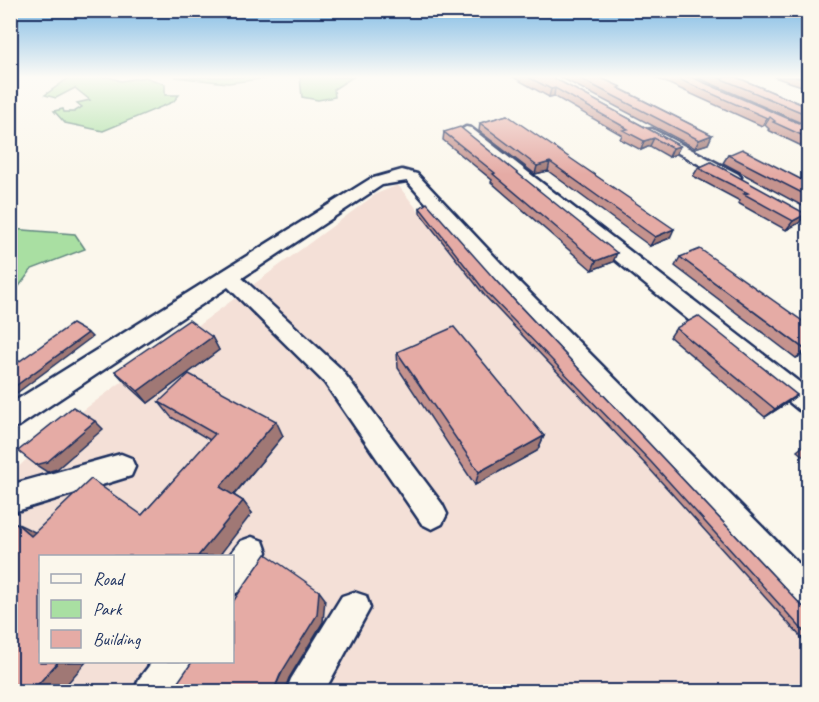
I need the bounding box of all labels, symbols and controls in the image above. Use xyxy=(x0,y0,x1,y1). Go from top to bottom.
legend xyxy=(39,555,234,663)
text: Road xyxy=(93,568,126,590)
text: Park xyxy=(93,598,123,620)
text: Building xyxy=(93,628,142,650)

